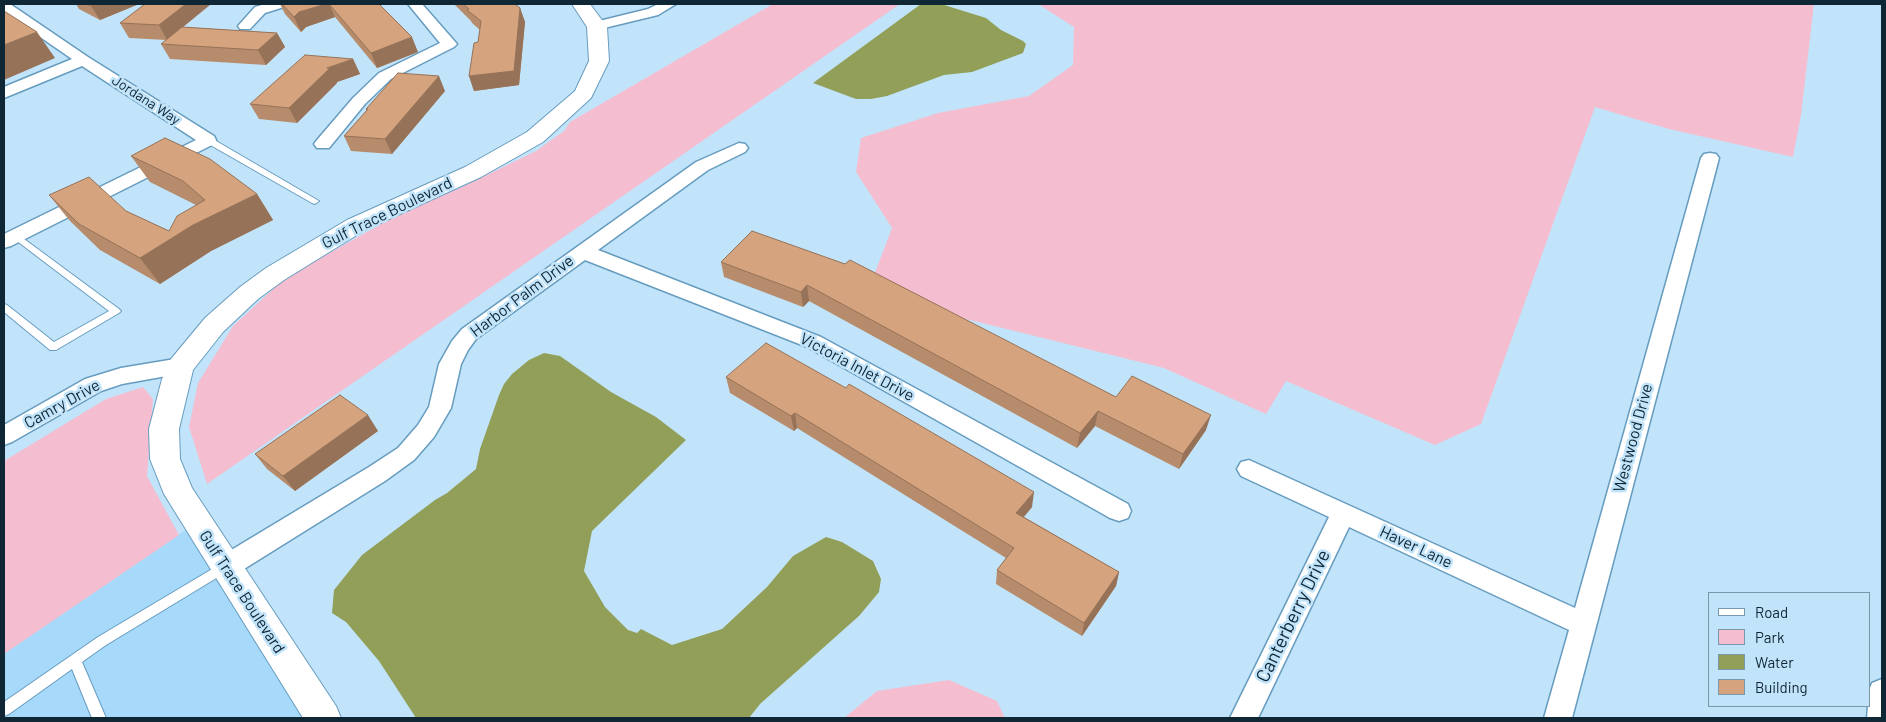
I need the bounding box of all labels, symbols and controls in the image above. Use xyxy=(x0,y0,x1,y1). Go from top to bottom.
street label: Jordana Way xyxy=(109,72,183,128)
street label: Gulf Trace Boulevard xyxy=(319,173,455,253)
street label: Harbor Palm Drive xyxy=(467,251,577,341)
street label: Victoria Inlet Drive xyxy=(796,329,918,405)
street label: Camry Drive xyxy=(21,375,103,433)
street label: Westwood Drive xyxy=(1609,382,1657,494)
street label: Haver Lane xyxy=(1377,522,1455,572)
street label: Gulf Trace Boulevard xyxy=(195,527,289,657)
street label: Canterberry Drive xyxy=(1251,546,1335,686)
legend xyxy=(1708,592,1871,707)
text: Road xyxy=(1755,603,1788,621)
text: Park xyxy=(1755,628,1784,646)
text: Water xyxy=(1755,653,1794,671)
text: Building xyxy=(1755,678,1808,696)

